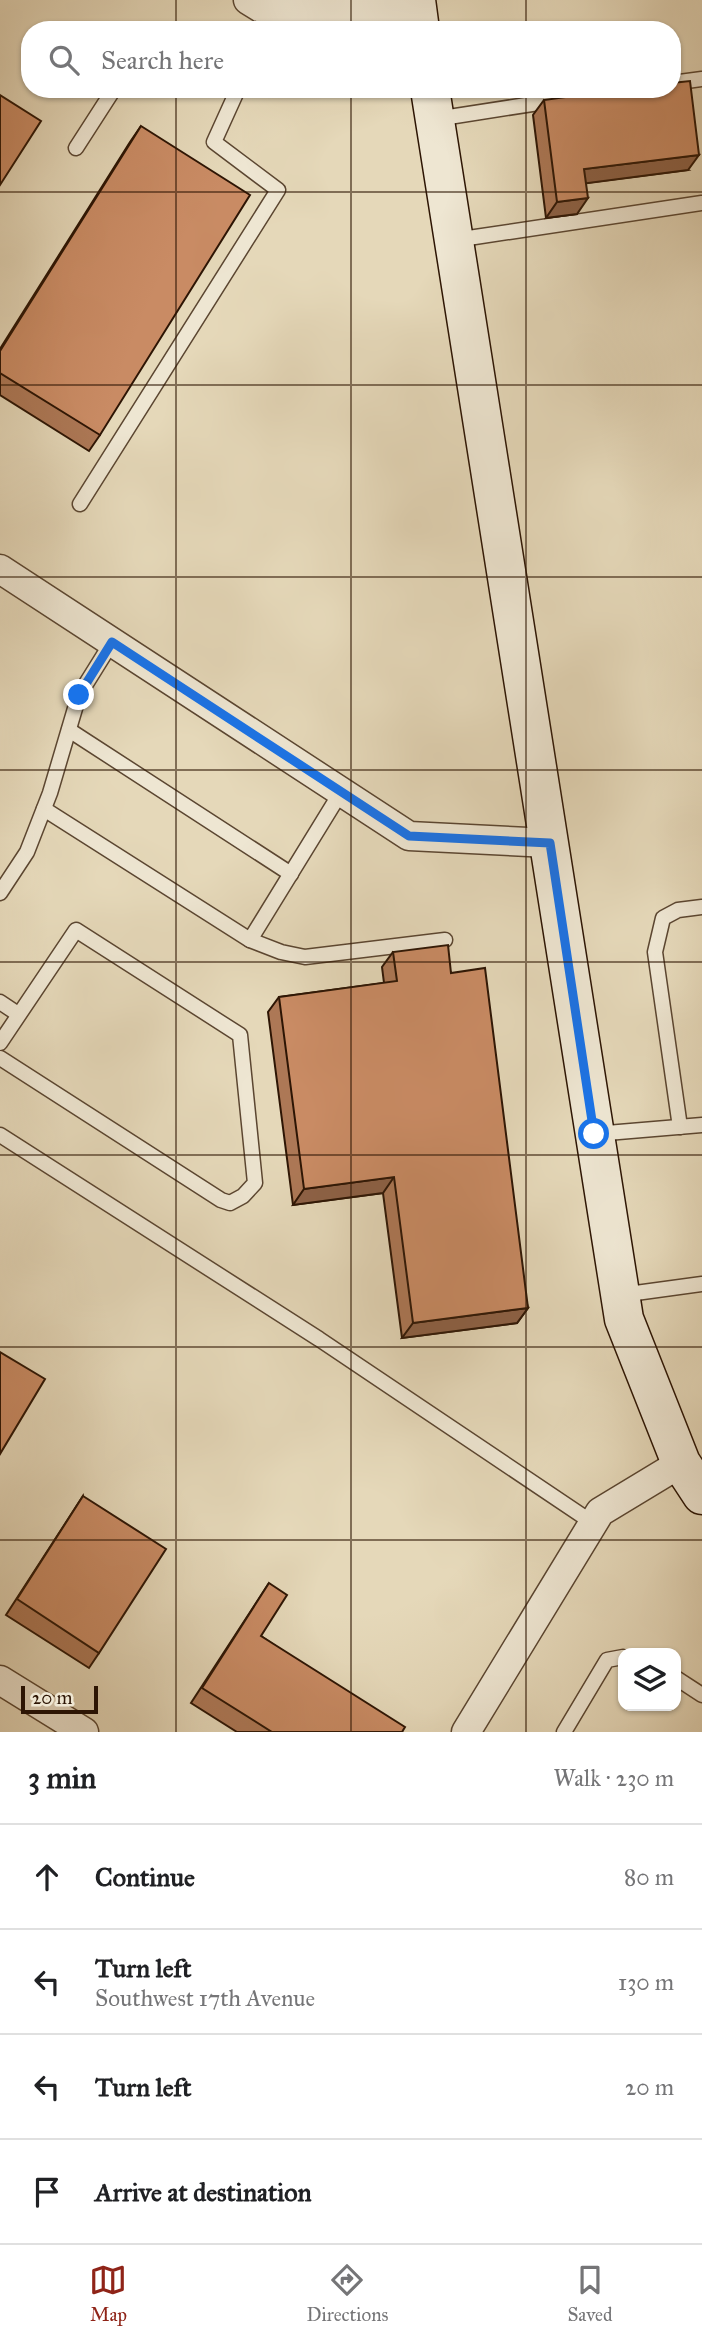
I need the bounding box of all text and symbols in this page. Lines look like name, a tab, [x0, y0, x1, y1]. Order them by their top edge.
search box	[21, 21, 681, 98]
icon: search	[45, 41, 83, 79]
text: Search here	[101, 44, 224, 76]
route end	[63, 679, 94, 710]
route start	[578, 1118, 609, 1149]
map controls	[618, 1648, 681, 1711]
button: layers	[618, 1648, 681, 1711]
scale bar	[21, 1683, 98, 1715]
text: 20 m	[32, 1686, 73, 1709]
text: 3 min	[28, 1760, 96, 1796]
text: Walk · 230 m	[554, 1764, 674, 1792]
icon: ahead	[28, 1858, 66, 1896]
text: Continue	[95, 1861, 195, 1893]
text: 80 m	[624, 1863, 674, 1891]
text: Turn left	[95, 1952, 191, 1984]
icon: left	[28, 1963, 66, 2001]
text: 130 m	[618, 1968, 674, 1996]
text: Southwest 17th Avenue	[95, 1984, 315, 2012]
icon: left	[28, 2068, 66, 2106]
text: Turn left	[95, 2071, 191, 2103]
text: 20 m	[625, 2073, 674, 2101]
icon: arrive	[28, 2173, 66, 2211]
text: Arrive at destination	[95, 2176, 312, 2208]
tab: Map	[89, 2261, 127, 2326]
tab: Directions	[306, 2261, 388, 2326]
tab: Saved	[567, 2261, 613, 2326]

